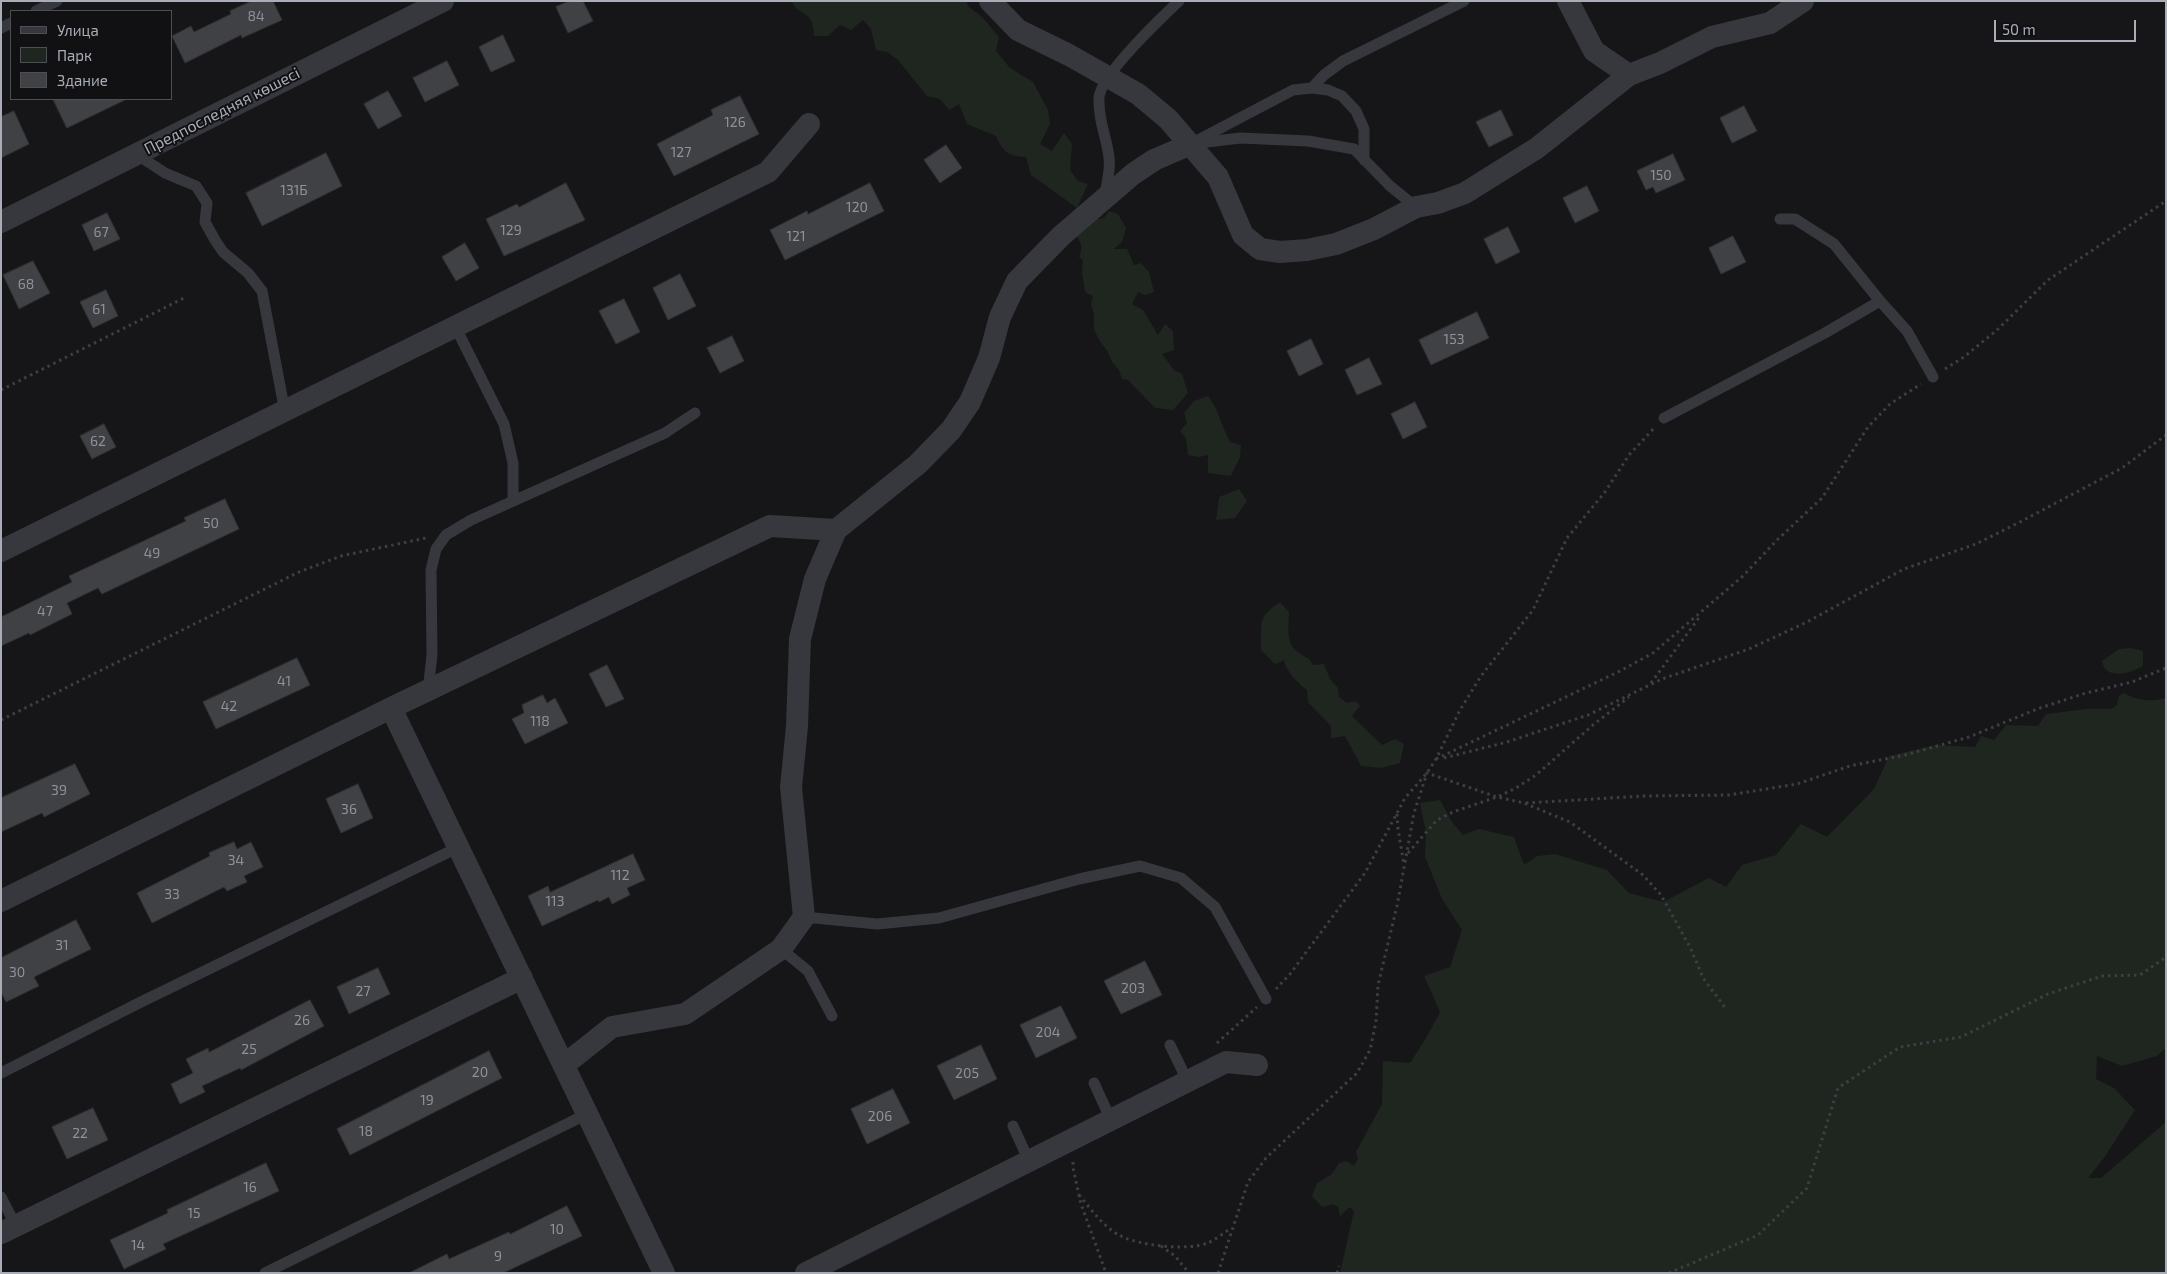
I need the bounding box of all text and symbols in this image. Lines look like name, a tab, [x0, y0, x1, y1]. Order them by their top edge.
house number: 84	[247, 8, 265, 24]
legend	[10, 10, 172, 100]
scale bar	[1997, 10, 2140, 42]
text: 50 m	[2002, 20, 2036, 38]
text: Улица	[57, 21, 99, 39]
text: Парк	[57, 46, 92, 64]
street label: Предпоследняя көшесі	[141, 63, 303, 159]
text: Здание	[57, 71, 108, 89]
house number: 126	[724, 114, 746, 130]
house number: 127	[671, 144, 691, 160]
house number: 150	[1650, 167, 1672, 183]
house number: 131Б	[280, 182, 308, 198]
house number: 120	[846, 199, 868, 215]
house number: 129	[500, 222, 522, 238]
house number: 67	[93, 224, 109, 240]
house number: 121	[786, 228, 806, 244]
house number: 68	[18, 276, 34, 292]
house number: 61	[92, 301, 106, 317]
house number: 153	[1444, 331, 1464, 347]
house number: 62	[90, 433, 106, 449]
house number: 50	[203, 515, 219, 531]
house number: 49	[144, 545, 160, 561]
house number: 47	[37, 603, 53, 619]
house number: 41	[277, 673, 291, 689]
house number: 42	[221, 698, 237, 714]
house number: 118	[530, 713, 550, 729]
house number: 39	[51, 782, 67, 798]
house number: 36	[341, 801, 357, 817]
house number: 34	[228, 852, 244, 868]
house number: 112	[610, 867, 630, 883]
house number: 33	[164, 886, 180, 902]
house number: 113	[546, 893, 564, 909]
house number: 31	[55, 937, 69, 953]
house number: 30	[9, 964, 25, 980]
house number: 203	[1121, 980, 1145, 996]
house number: 27	[355, 983, 371, 999]
house number: 26	[294, 1012, 310, 1028]
house number: 204	[1036, 1024, 1060, 1040]
house number: 25	[241, 1041, 257, 1057]
house number: 20	[472, 1064, 488, 1080]
house number: 205	[955, 1065, 979, 1081]
house number: 19	[420, 1092, 434, 1108]
house number: 206	[868, 1108, 892, 1124]
house number: 18	[359, 1123, 373, 1139]
house number: 22	[72, 1125, 88, 1141]
house number: 16	[243, 1179, 257, 1195]
house number: 15	[187, 1205, 201, 1221]
house number: 10	[550, 1221, 564, 1237]
house number: 14	[131, 1237, 145, 1253]
house number: 9	[494, 1248, 502, 1264]

